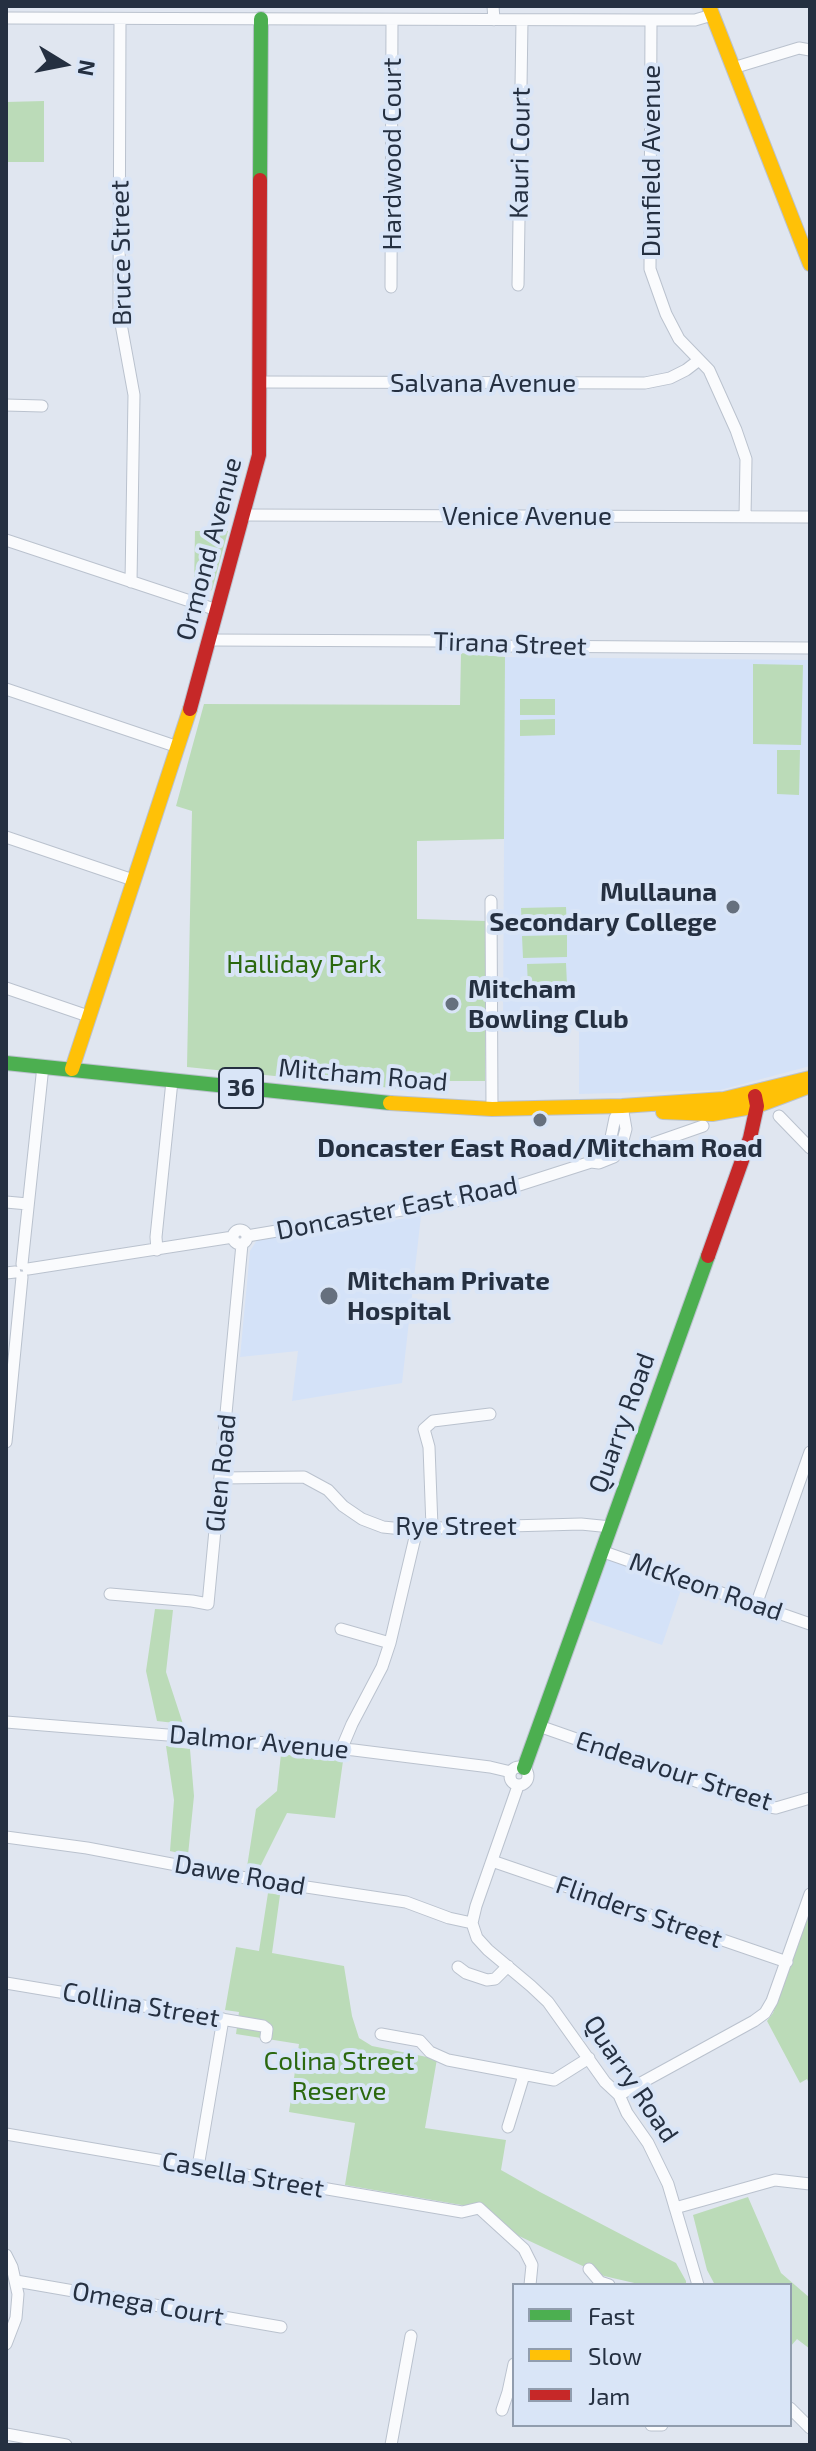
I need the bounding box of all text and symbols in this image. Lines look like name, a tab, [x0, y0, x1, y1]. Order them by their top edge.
north arrow	[24, 24, 104, 104]
street label: Hardwood Court	[376, 57, 408, 251]
text: N	[73, 58, 102, 78]
street label: Dunfield Avenue	[635, 65, 667, 257]
street label: Kauri Court	[503, 87, 537, 219]
street label: Bruce Street	[104, 180, 138, 326]
street label: Salvana Avenue	[390, 367, 576, 399]
street label: Ormond Avenue	[170, 454, 248, 644]
street label: Venice Avenue	[442, 500, 612, 532]
street label: Tirana Street	[433, 626, 587, 662]
place label: Mullauna Secondary College	[489, 876, 717, 938]
marker: Mullauna Secondary College	[724, 898, 742, 916]
park label: Halliday Park	[226, 948, 382, 980]
place label: Mitcham Bowling Club	[468, 973, 629, 1034]
marker: Mitcham Bowling Club	[443, 995, 461, 1013]
street label: Mitcham Road	[277, 1052, 449, 1098]
road number: 36	[219, 1068, 263, 1108]
marker: Doncaster East Road/Mitcham Road	[531, 1111, 549, 1129]
place label: Doncaster East Road/Mitcham Road	[317, 1132, 763, 1164]
street label: Doncaster East Road	[274, 1169, 520, 1247]
place label: Mitcham Private Hospital	[347, 1265, 550, 1326]
marker: Mitcham Private Hospital	[318, 1285, 340, 1307]
street label: Quarry Road	[582, 1349, 662, 1497]
street label: Glen Road	[199, 1412, 243, 1534]
street label: Rye Street	[395, 1510, 517, 1542]
street label: McKeon Road	[625, 1546, 787, 1628]
street label: Dalmor Avenue	[168, 1719, 350, 1765]
street label: Endeavour Street	[572, 1725, 776, 1817]
street label: Dawe Road	[172, 1848, 308, 1902]
street label: Flinders Street	[552, 1869, 726, 1955]
street label: Collina Street	[60, 1976, 222, 2034]
street label: Quarry Road	[577, 2009, 685, 2149]
park label: Colina Street Reserve	[263, 2045, 415, 2106]
street label: Casella Street	[160, 2145, 326, 2205]
street label: Omega Court	[70, 2275, 226, 2333]
legend	[512, 2283, 792, 2427]
text: Fast	[588, 2301, 635, 2330]
text: Slow	[588, 2341, 642, 2370]
text: Jam	[588, 2381, 630, 2410]

